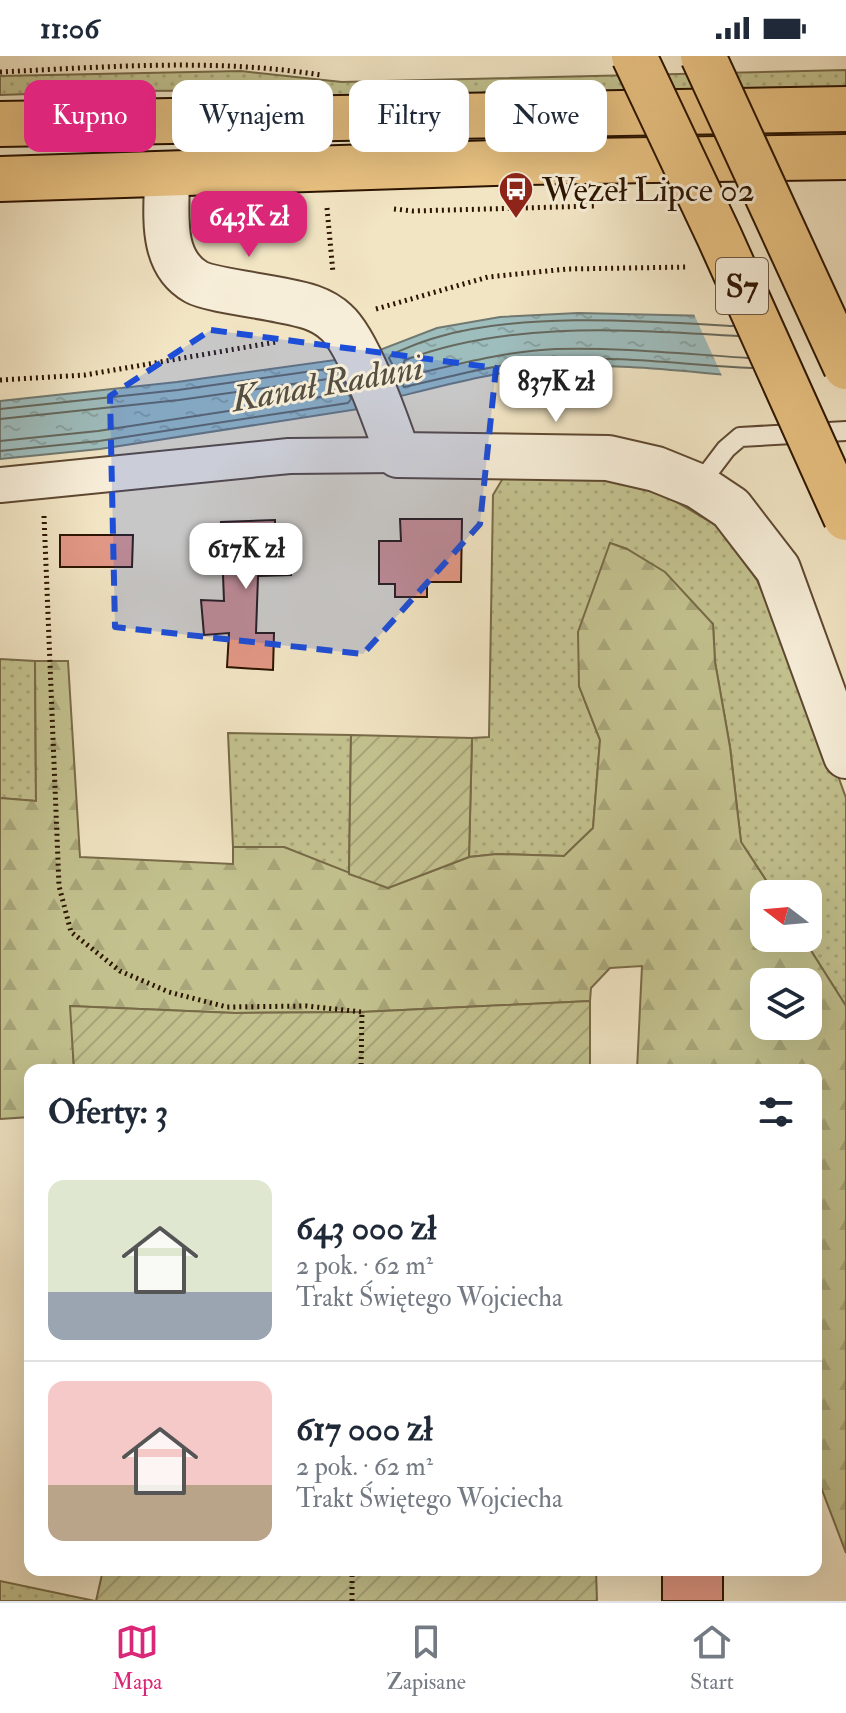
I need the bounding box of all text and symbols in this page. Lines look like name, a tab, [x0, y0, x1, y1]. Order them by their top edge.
text: 11:06	[40, 10, 99, 47]
chip: Kupno	[24, 80, 156, 152]
chip: Wynajem	[172, 80, 333, 152]
chip: Filtry	[349, 80, 469, 152]
chip: Nowe	[485, 80, 607, 152]
place label: Węzeł Lipce 02	[541, 169, 755, 212]
bus stop icon: Węzeł Lipce 02	[497, 170, 535, 220]
pin: 643K zł	[175, 191, 323, 259]
text: 643K zł	[209, 201, 289, 233]
road number: S7	[716, 258, 768, 314]
water label: Kanał Raduni	[226, 344, 427, 423]
pin: 837K zł	[482, 356, 630, 424]
text: 837K zł	[518, 366, 595, 398]
pin: 617K zł	[172, 523, 320, 591]
text: 617K zł	[207, 533, 285, 565]
north arrow	[750, 880, 822, 952]
map controls	[750, 880, 822, 1040]
button: layers	[750, 968, 822, 1040]
icon: filters	[754, 1090, 798, 1134]
text: Oferty: 3	[48, 1091, 168, 1134]
text: 643 000 zł	[296, 1207, 436, 1250]
icon: home	[112, 1212, 208, 1308]
text: 2 pok. · 62 m²	[296, 1250, 433, 1282]
text: Trakt Świętego Wojciecha	[296, 1282, 563, 1314]
text: 617 000 zł	[296, 1408, 433, 1451]
icon: home	[112, 1413, 208, 1509]
text: 2 pok. · 62 m²	[296, 1451, 433, 1483]
text: Trakt Świętego Wojciecha	[296, 1483, 563, 1515]
tab: Mapa	[112, 1620, 162, 1696]
tab: Zapisane	[386, 1620, 466, 1696]
tab: Start	[690, 1620, 734, 1696]

